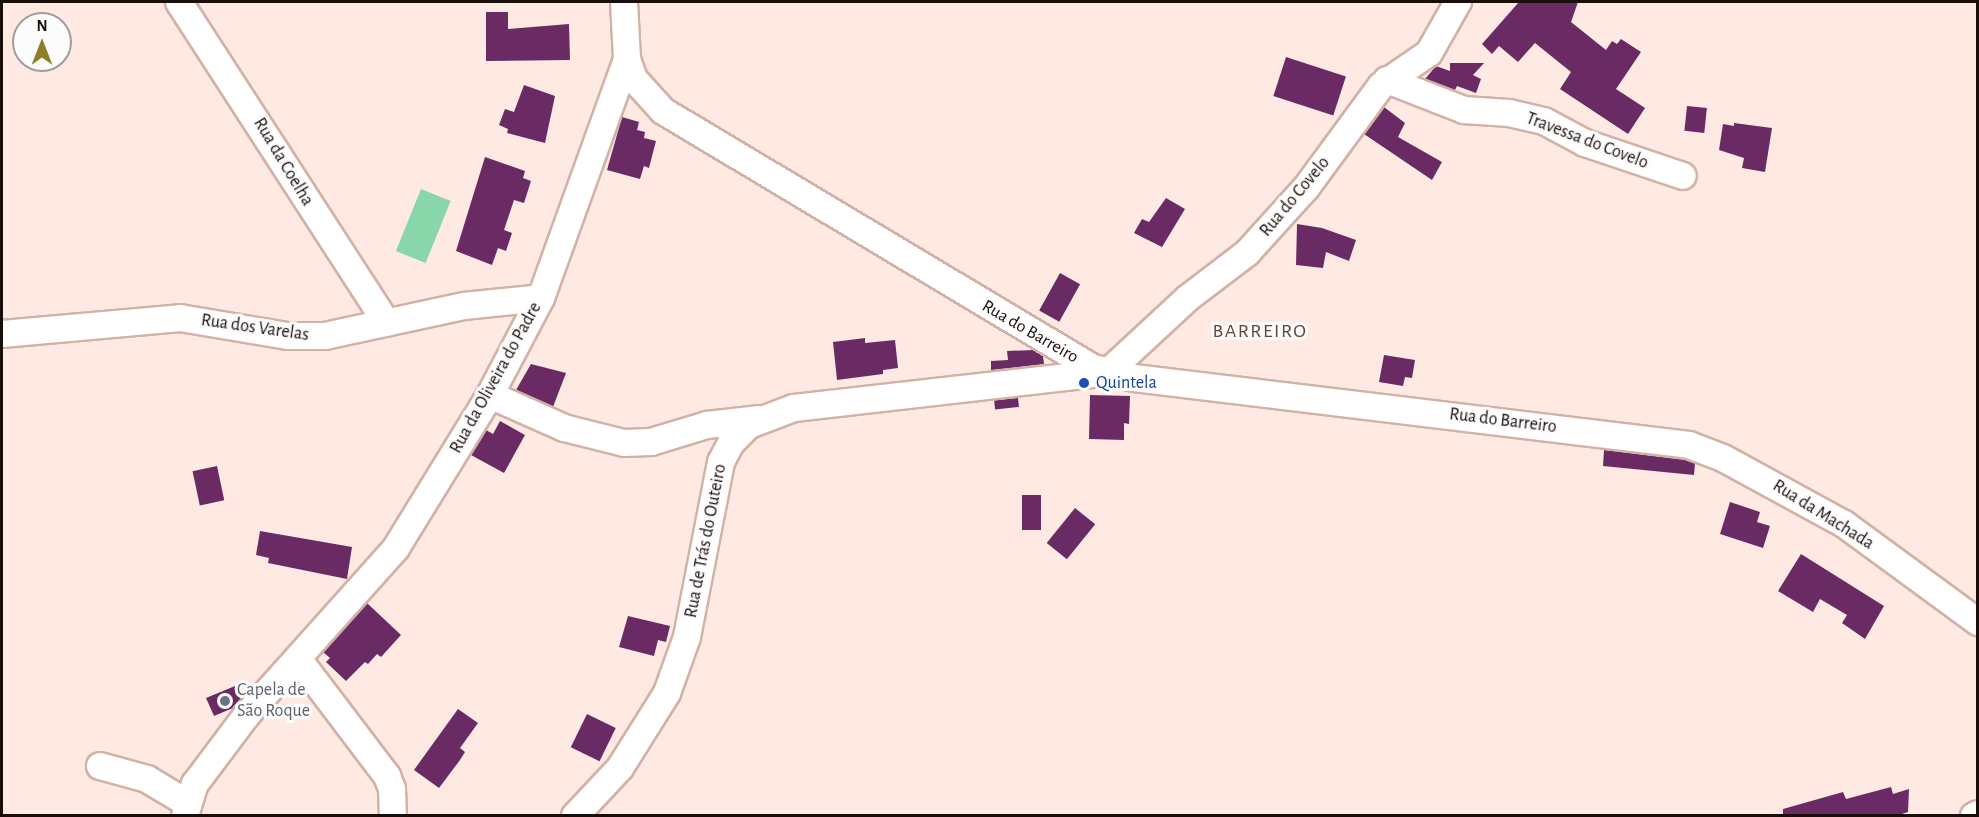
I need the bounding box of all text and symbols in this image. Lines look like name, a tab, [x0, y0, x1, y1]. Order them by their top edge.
north arrow	[12, 12, 72, 72]
text: N	[36, 18, 48, 34]
street label: Travessa do Covelo	[1523, 108, 1651, 174]
street label: Rua da Coelha	[248, 114, 318, 210]
street label: Rua do Covelo	[1255, 153, 1335, 241]
street label: Rua do Barreiro	[978, 296, 1082, 368]
street label: Rua da Oliveira do Padre	[445, 299, 547, 457]
street label: Rua dos Varelas	[200, 310, 310, 346]
district label: BARREIRO	[1212, 319, 1308, 343]
place label: Quintela	[1096, 372, 1157, 394]
marker: Quintela	[1077, 376, 1091, 390]
street label: Rua do Barreiro	[1448, 404, 1558, 438]
street label: Rua de Trás do Outeiro	[680, 462, 732, 620]
street label: Rua da Machada	[1768, 475, 1878, 555]
place label: Capela de São Roque	[237, 680, 310, 722]
marker: Capela de São Roque	[218, 694, 232, 708]

